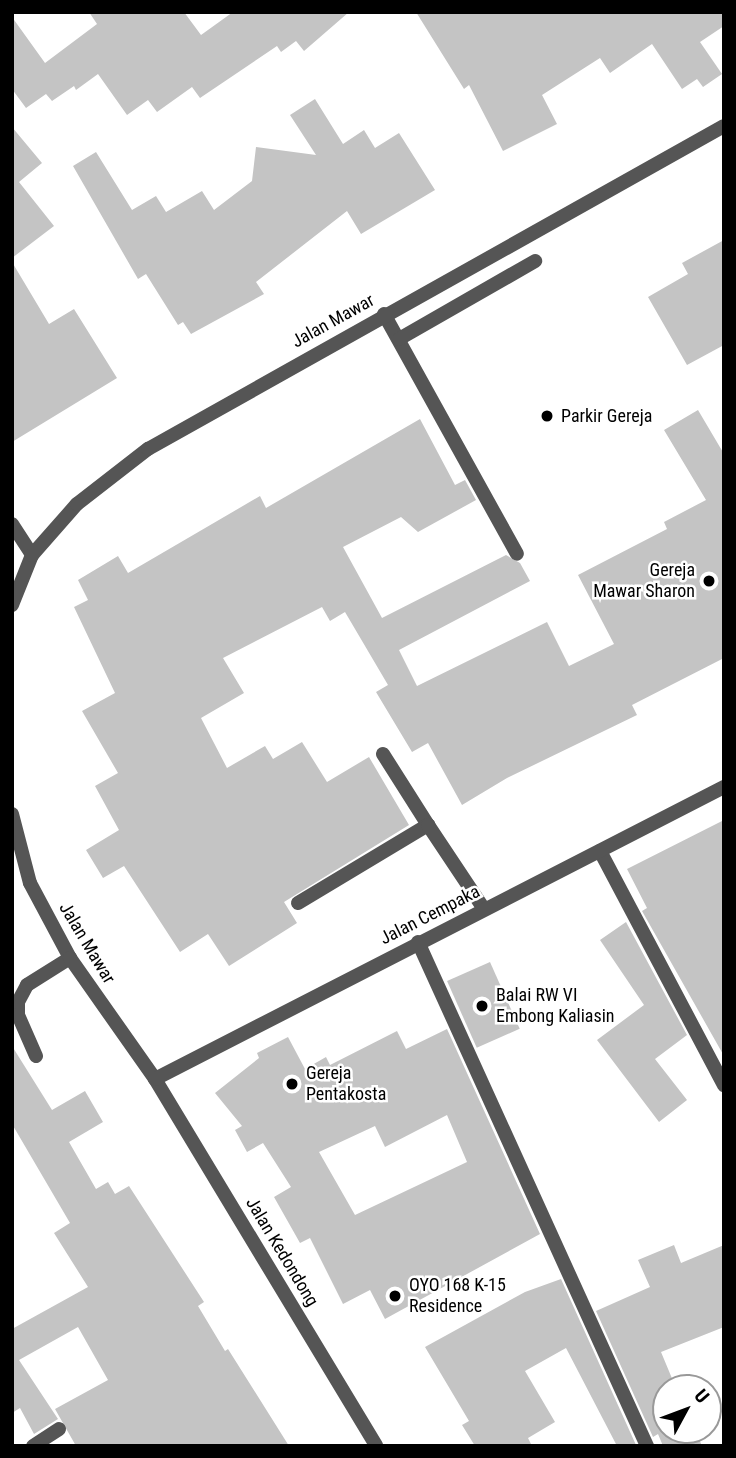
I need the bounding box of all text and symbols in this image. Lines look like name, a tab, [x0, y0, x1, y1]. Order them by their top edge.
street label: Jalan Mawar	[288, 290, 378, 352]
place label: Parkir Gereja	[561, 405, 652, 427]
marker: Parkir Gereja	[539, 408, 555, 424]
place label: Gereja Mawar Sharon	[593, 560, 695, 602]
marker: Gereja Mawar Sharon	[701, 573, 717, 589]
street label: Jalan Cempaka	[376, 881, 484, 949]
street label: Jalan Mawar	[54, 898, 120, 988]
place label: Balai RW VI Embong Kaliasin	[496, 985, 615, 1028]
marker: Balai RW VI Embong Kaliasin	[474, 998, 490, 1014]
place label: Gereja Pentakosta	[306, 1063, 386, 1106]
marker: Gereja Pentakosta	[284, 1076, 300, 1092]
street label: Jalan Kedondong	[241, 1194, 323, 1310]
place label: OYO 168 K-15 Residence	[409, 1275, 506, 1318]
marker: OYO 168 K-15 Residence	[387, 1288, 403, 1304]
north arrow	[652, 1374, 722, 1444]
text: U	[689, 1385, 714, 1408]

